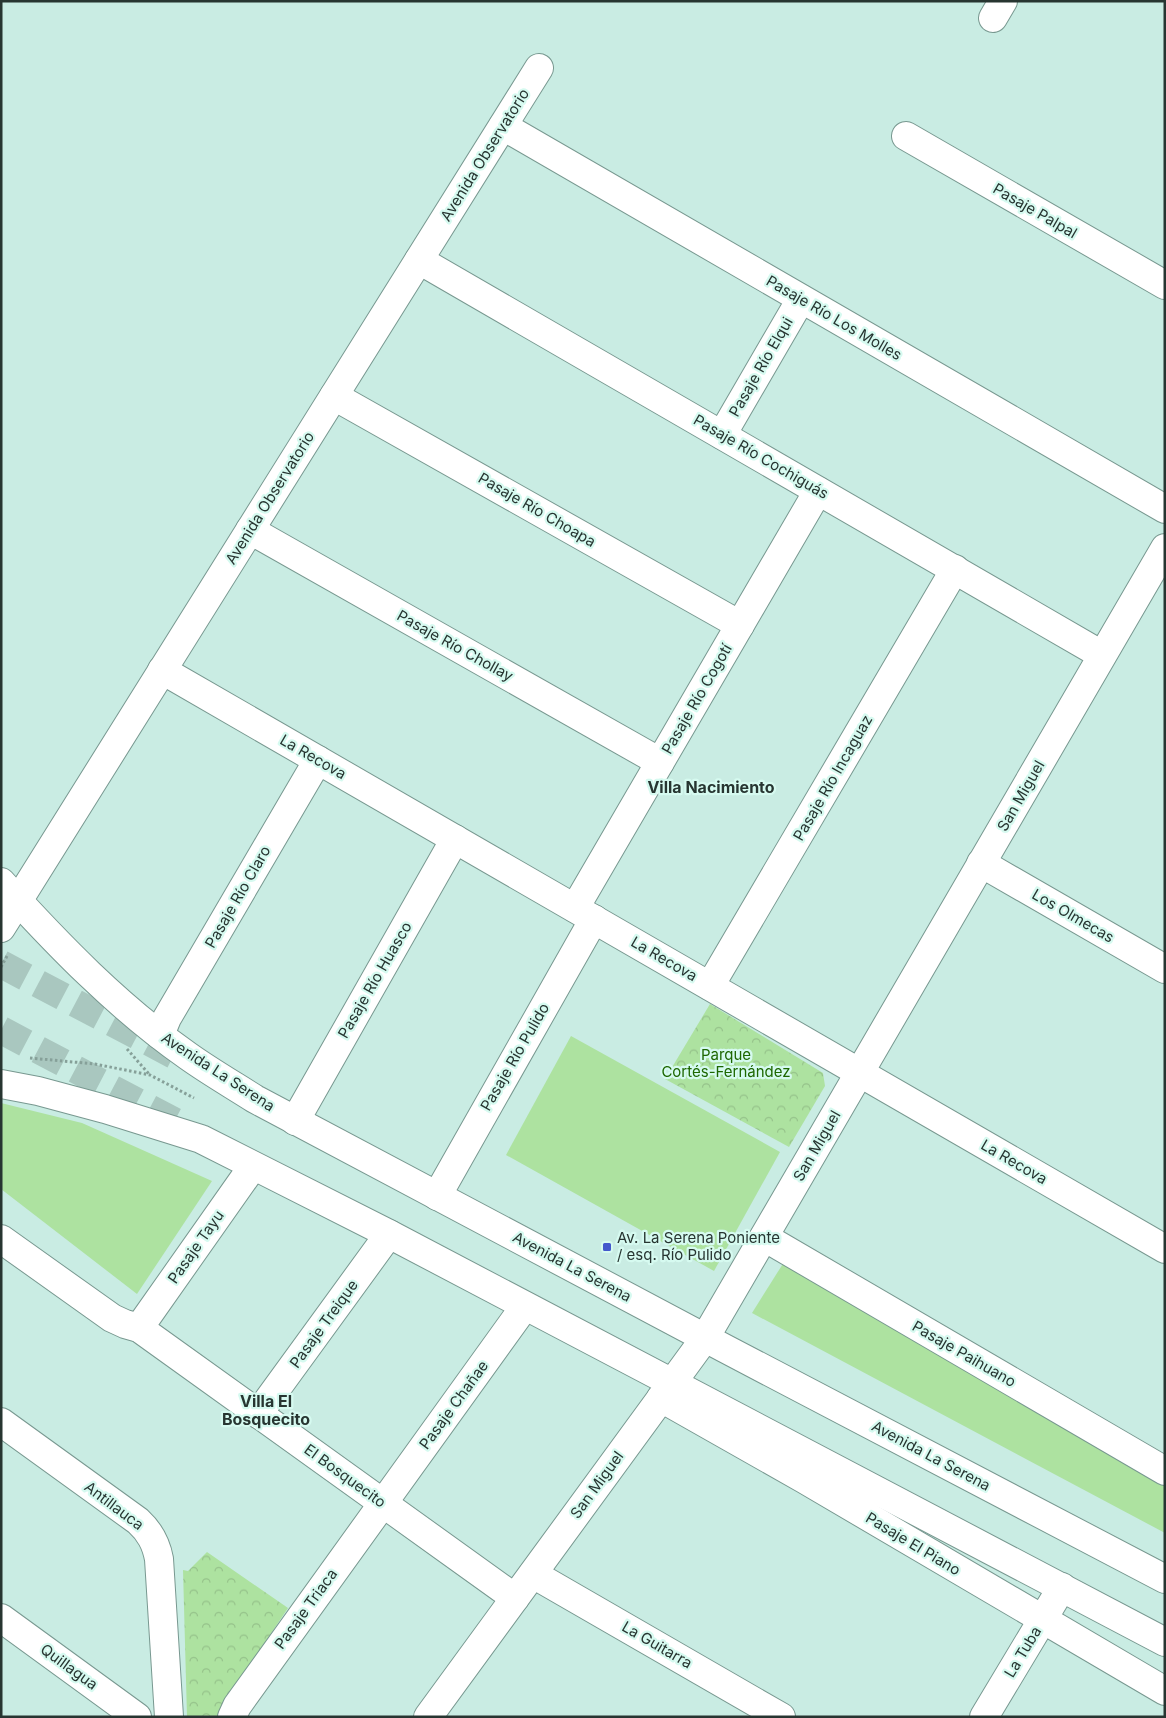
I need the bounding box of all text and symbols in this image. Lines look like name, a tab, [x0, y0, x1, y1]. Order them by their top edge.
street label: Avenida Observatorio	[436, 85, 533, 225]
street label: Pasaje Palpal	[990, 179, 1081, 242]
street label: Pasaje Río Los Molles	[763, 271, 906, 364]
street label: Pasaje Río Elqui	[724, 314, 797, 420]
street label: Pasaje Río Cochiguás	[690, 410, 832, 503]
street label: Avenida Observatorio	[221, 428, 318, 568]
street label: Pasaje Río Choapa	[475, 468, 599, 551]
street label: Pasaje Río Chollay	[394, 606, 517, 686]
street label: Pasaje Río Cogotí	[657, 640, 736, 757]
street label: Pasaje Río Incaguaz	[789, 711, 876, 844]
street label: La Recova	[277, 730, 350, 783]
street label: San Miguel	[993, 757, 1048, 835]
district label: Villa Nacimiento	[647, 777, 775, 797]
street label: Pasaje Río Claro	[201, 842, 275, 951]
street label: Los Olmecas	[1029, 884, 1118, 947]
street label: Pasaje Río Huasco	[333, 918, 416, 1041]
street label: La Recova	[628, 932, 701, 985]
street label: Pasaje Río Pulido	[476, 999, 553, 1114]
street label: Avenida La Serena	[158, 1028, 279, 1115]
park label: Parque Cortés-Fernández	[661, 1045, 791, 1081]
street label: San Miguel	[789, 1107, 844, 1185]
street label: La Recova	[978, 1135, 1051, 1188]
street label: Pasaje Tayu	[163, 1206, 228, 1287]
street label: Avenida La Serena	[510, 1227, 635, 1306]
place label: Av. La Serena Poniente / esq. Río Pulido	[617, 1228, 780, 1264]
marker: Av. La Serena Poniente / esq. Río Pulido	[601, 1241, 613, 1253]
street label: Pasaje Treique	[285, 1276, 362, 1372]
street label: Pasaje Paihuano	[909, 1316, 1019, 1391]
street label: Pasaje Chañae	[415, 1357, 492, 1453]
district label: Villa El Bosquecito	[222, 1391, 310, 1429]
street label: Avenida La Serena	[869, 1416, 994, 1495]
street label: El Bosquecito	[301, 1440, 390, 1512]
street label: San Miguel	[566, 1447, 627, 1522]
street label: Antillauca	[81, 1477, 148, 1534]
street label: Pasaje El Piano	[862, 1508, 964, 1579]
street label: Pasaje Triaca	[270, 1565, 341, 1653]
street label: La Guitarra	[619, 1617, 696, 1672]
street label: La Tuba	[1000, 1623, 1045, 1681]
street label: Quillagua	[37, 1639, 102, 1694]

